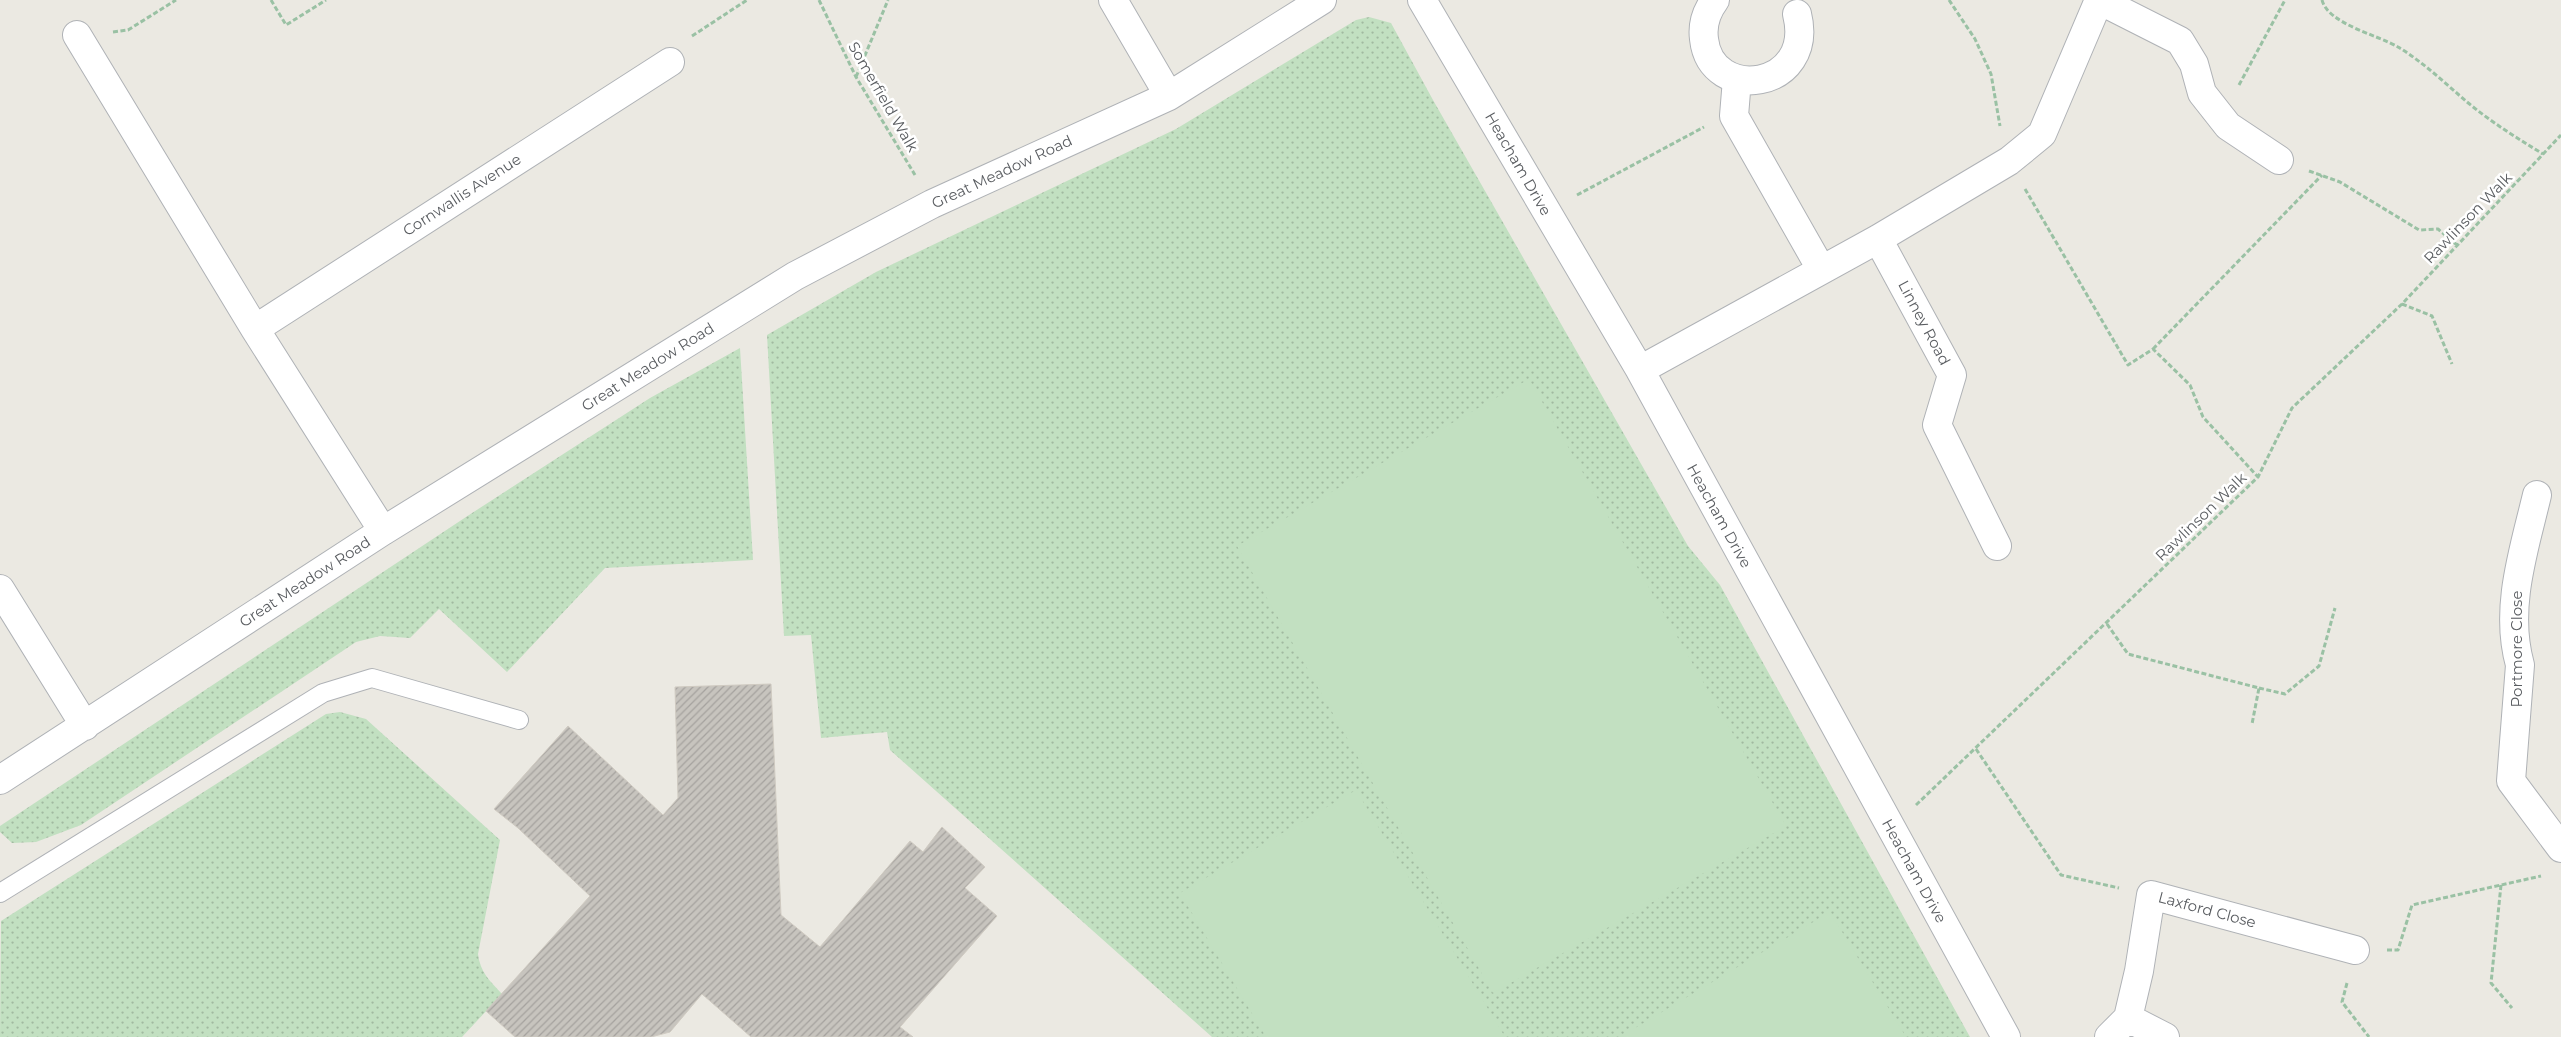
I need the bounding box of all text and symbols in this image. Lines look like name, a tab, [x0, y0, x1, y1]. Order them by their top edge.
street label: Somerfield Walk	[844, 38, 923, 155]
street label: Heacham Drive	[1481, 109, 1556, 219]
street label: Great Meadow Road	[929, 131, 1075, 212]
street label: Cornwallis Avenue	[399, 149, 524, 240]
street label: Rawlinson Walk	[2419, 168, 2516, 267]
street label: Linney Road	[1894, 277, 1955, 368]
street label: Great Meadow Road	[578, 318, 718, 415]
street label: Heacham Drive	[1683, 460, 1756, 571]
street label: Rawlinson Walk	[2151, 468, 2250, 565]
street label: Great Meadow Road	[235, 532, 374, 631]
street label: Portmore Close	[2507, 591, 2526, 707]
street label: Heacham Drive	[1878, 815, 1951, 926]
street label: Laxford Close	[2156, 887, 2258, 932]

